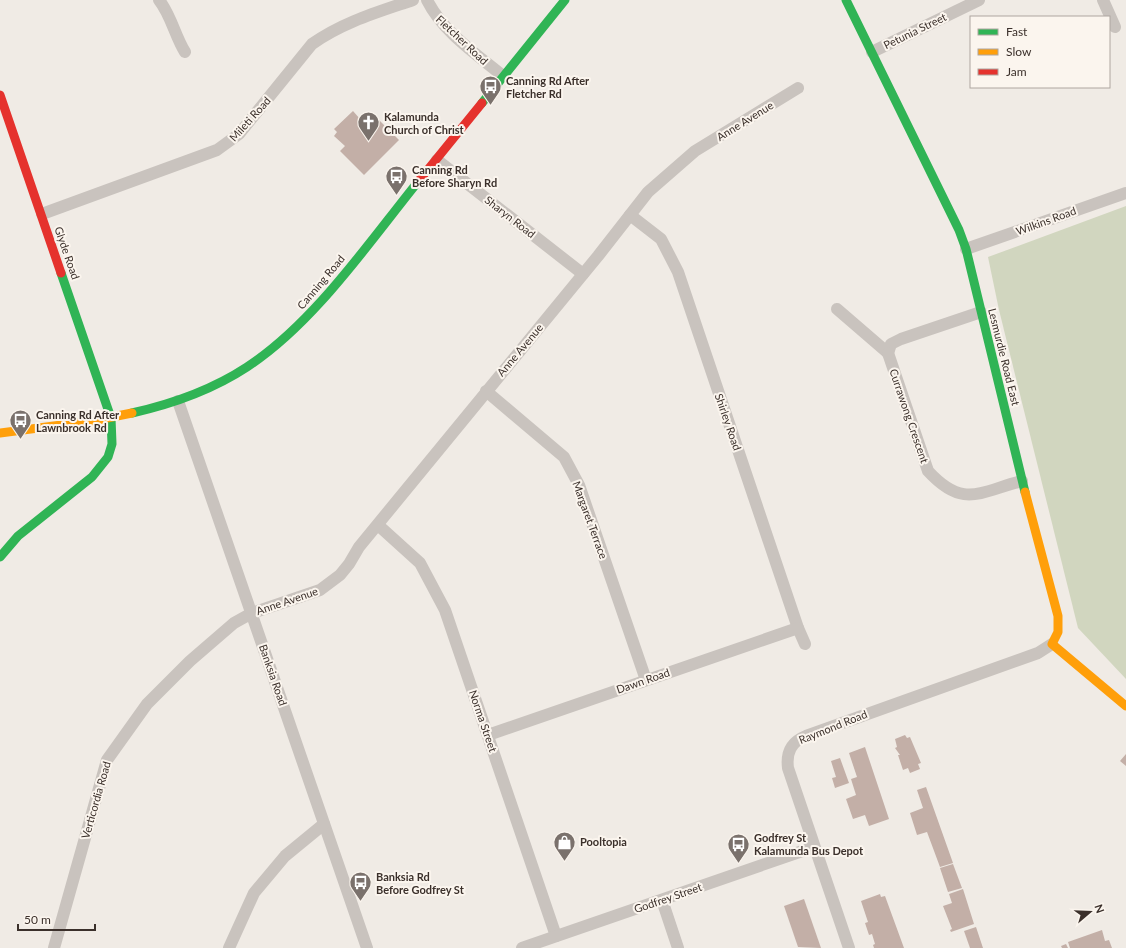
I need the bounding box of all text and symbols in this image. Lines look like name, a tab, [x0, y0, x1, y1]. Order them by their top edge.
street label: Petunia Street	[881, 10, 948, 51]
street label: Fletcher Road	[434, 12, 491, 67]
legend	[970, 16, 1110, 88]
text: Fast	[1006, 24, 1028, 39]
text: Slow	[1006, 44, 1032, 59]
text: Jam	[1006, 64, 1027, 79]
bus stop icon: Canning Rd After Fletcher Rd	[478, 74, 504, 107]
place label: Canning Rd After Fletcher Rd	[506, 74, 590, 100]
street label: Mileti Road	[226, 94, 273, 144]
street label: Anne Avenue	[714, 98, 776, 143]
church icon: Kalamunda Church of Christ	[356, 110, 382, 143]
place label: Kalamunda Church of Christ	[384, 110, 465, 136]
bus stop icon: Canning Rd Before Sharyn Rd	[384, 163, 410, 196]
place label: Canning Rd Before Sharyn Rd	[412, 163, 497, 189]
street label: Sharyn Road	[482, 193, 538, 240]
street label: Wilkins Road	[1014, 204, 1078, 237]
street label: Glyde Road	[52, 225, 83, 281]
street label: Canning Road	[294, 252, 347, 311]
street label: Lesmurdie Road East	[986, 307, 1023, 407]
street label: Anne Avenue	[494, 321, 545, 379]
street label: Currawong Crescent	[887, 367, 932, 465]
street label: Shirley Road	[713, 392, 744, 452]
bus stop icon: Canning Rd After Lawnbrook Rd	[7, 408, 33, 441]
place label: Canning Rd After Lawnbrook Rd	[36, 408, 120, 434]
street label: Margaret Terrace	[570, 479, 611, 561]
street label: Anne Avenue	[254, 584, 320, 617]
street label: Banksia Road	[257, 642, 290, 707]
street label: Dawn Road	[614, 665, 671, 696]
street label: Norma Street	[467, 688, 500, 754]
street label: Raymond Road	[797, 707, 869, 746]
street label: Verticordia Road	[78, 760, 113, 840]
shop icon: Pooltopia	[552, 829, 578, 862]
bus stop icon: Godfrey St Kalamunda Bus Depot	[725, 831, 751, 864]
place label: Godfrey St Kalamunda Bus Depot	[754, 831, 864, 857]
place label: Pooltopia	[580, 835, 627, 848]
bus stop icon: Banksia Rd Before Godfrey St	[347, 870, 373, 903]
place label: Banksia Rd Before Godfrey St	[376, 870, 465, 896]
street label: Godfrey Street	[632, 880, 703, 915]
north arrow	[1070, 892, 1110, 932]
text: N	[1092, 902, 1107, 915]
scale bar	[18, 906, 95, 932]
text: 50 m	[24, 912, 51, 927]

